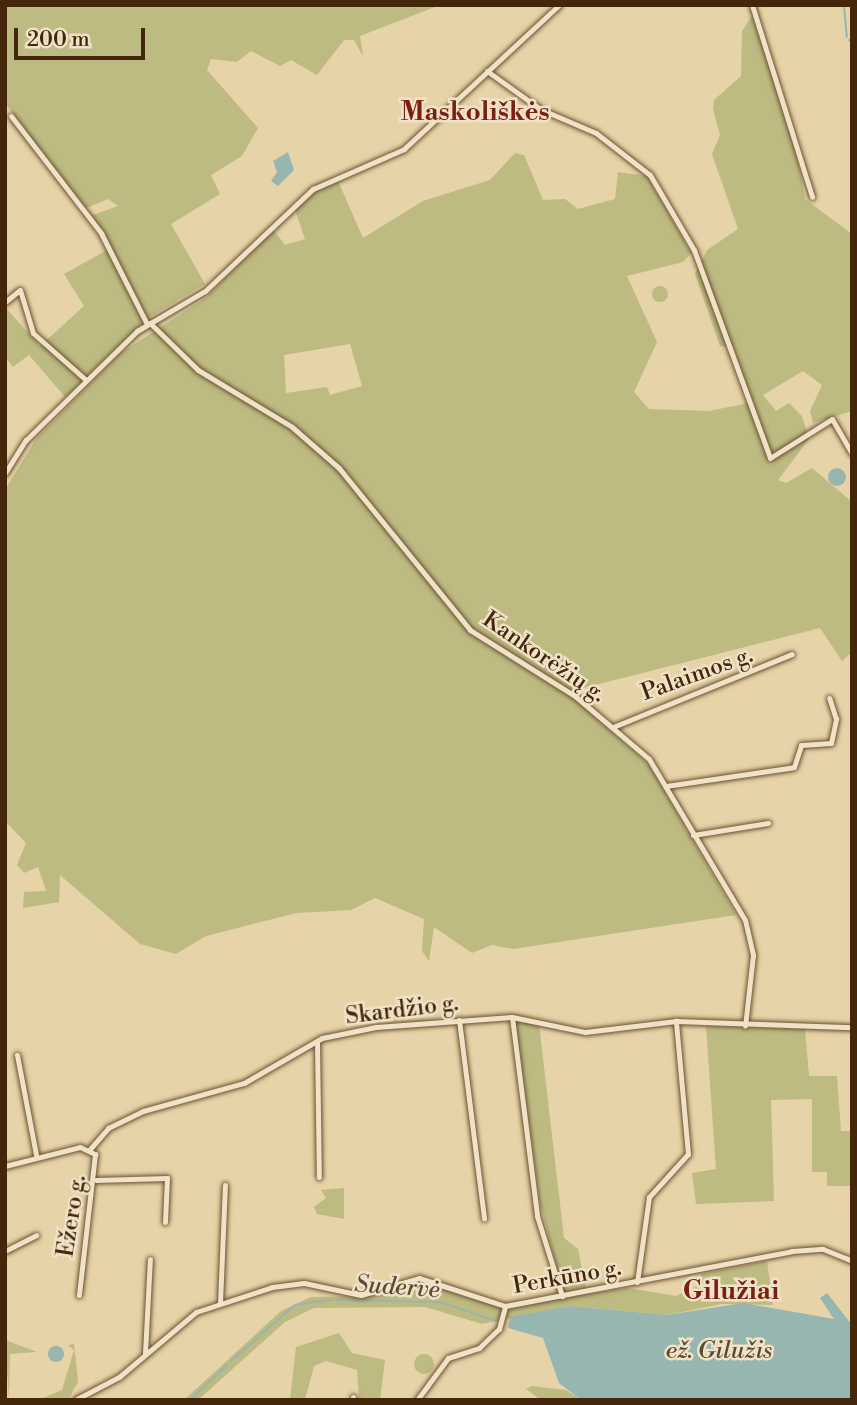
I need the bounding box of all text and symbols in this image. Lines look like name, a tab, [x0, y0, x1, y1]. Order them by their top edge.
scale bar	[18, 14, 149, 58]
text: 200 m	[27, 27, 90, 53]
district label: Maskoliškės	[400, 97, 550, 129]
street label: Kankorėžių g.	[477, 606, 611, 708]
street label: Palaimos g.	[637, 641, 757, 707]
street label: Skardžio g.	[344, 989, 460, 1031]
street label: Ežero g.	[52, 1173, 92, 1259]
street label: Perkūno g.	[511, 1254, 623, 1300]
water label: Sudervė	[353, 1271, 441, 1305]
district label: Gilužiai	[683, 1276, 779, 1308]
water label: ež. Gilužis	[666, 1338, 772, 1366]

